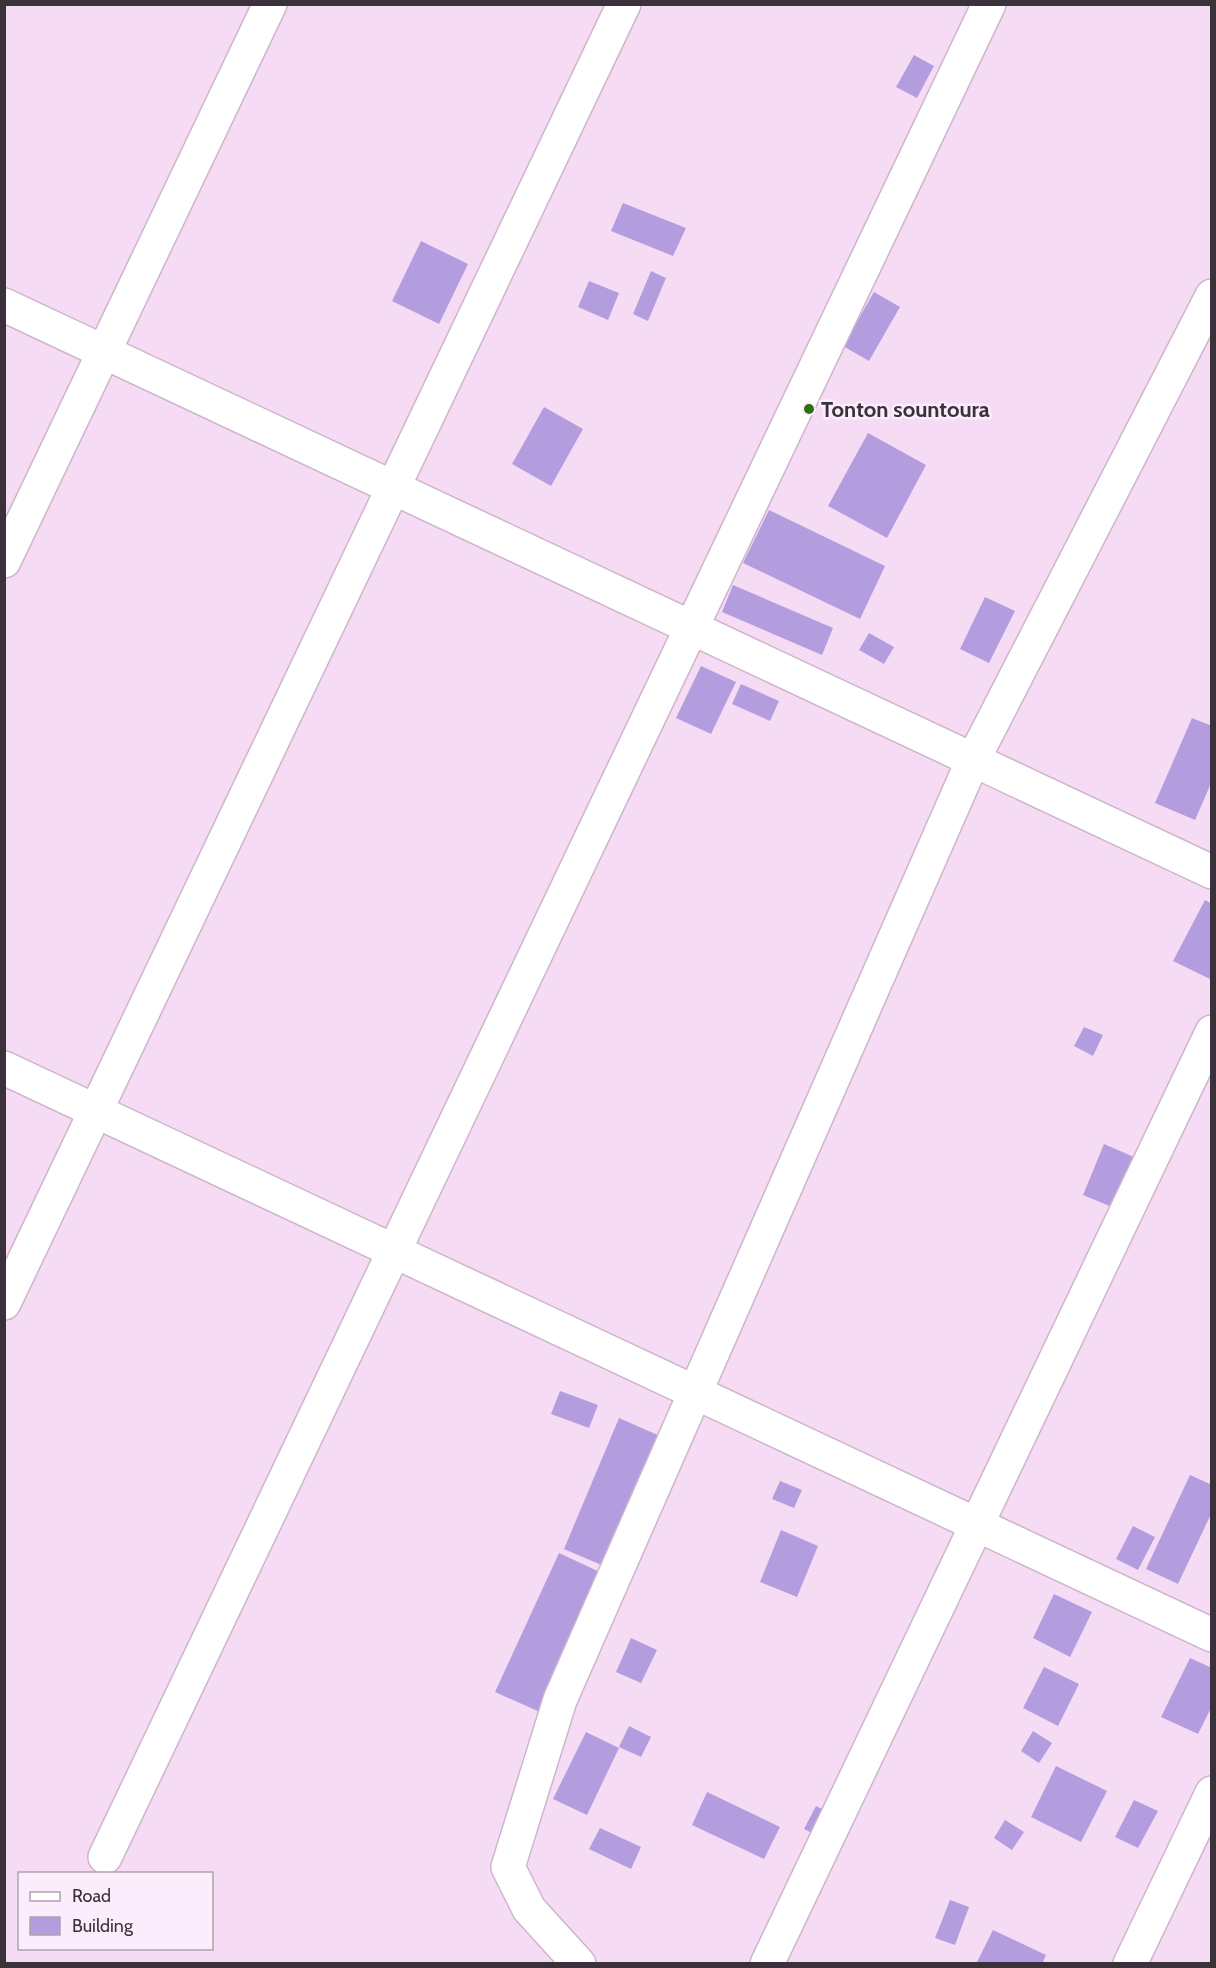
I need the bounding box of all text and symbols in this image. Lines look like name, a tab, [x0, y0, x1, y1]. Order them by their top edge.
place label: Tonton sountoura	[821, 396, 990, 423]
marker: Tonton sountoura	[802, 402, 816, 416]
legend	[18, 1872, 213, 1950]
text: Road	[72, 1885, 111, 1907]
text: Building	[72, 1915, 134, 1937]

